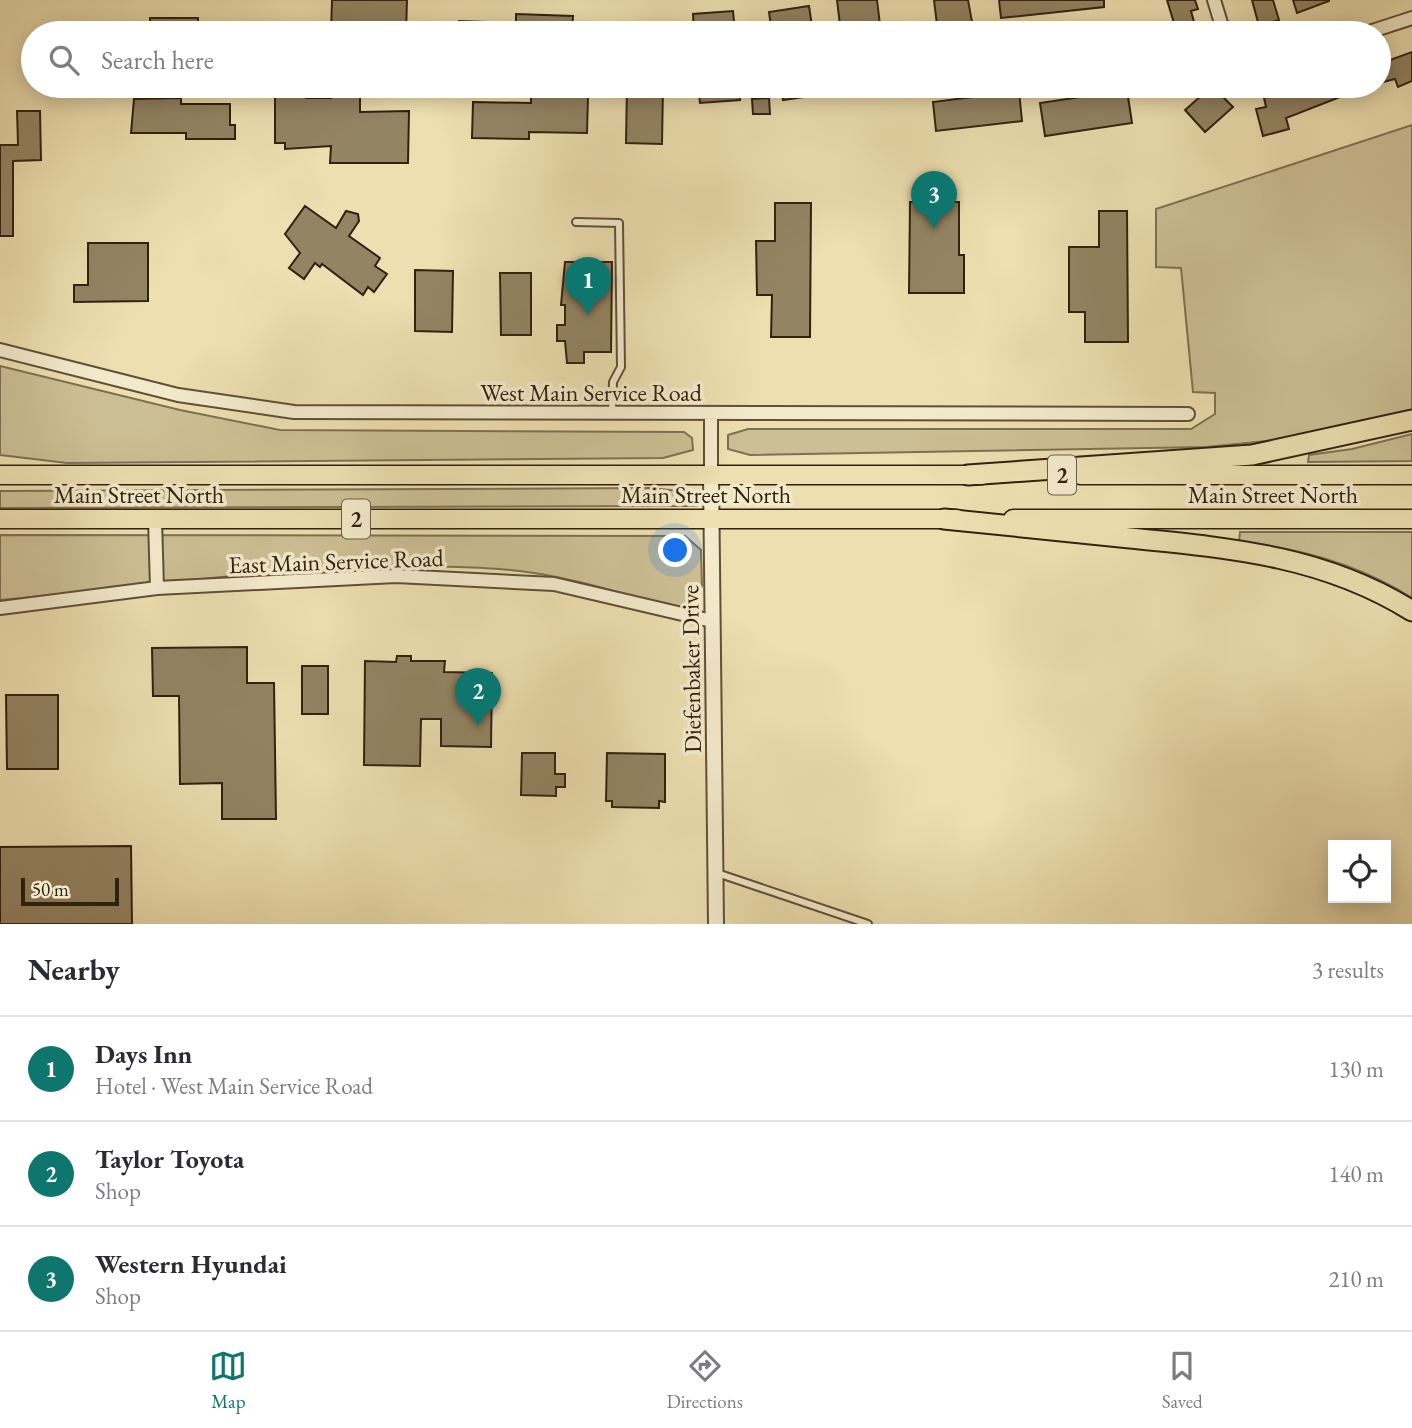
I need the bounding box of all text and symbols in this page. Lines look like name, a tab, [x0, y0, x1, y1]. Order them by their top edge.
search box	[21, 21, 1391, 98]
icon: search	[45, 41, 83, 79]
text: Search here	[101, 43, 214, 77]
pin: 3	[911, 171, 957, 229]
pin: 1	[565, 257, 611, 315]
street label: West Main Service Road	[480, 377, 703, 408]
road number: 2	[1048, 456, 1076, 495]
street label: Main Street North	[54, 479, 224, 510]
street label: Main Street North	[621, 479, 791, 510]
street label: Main Street North	[1188, 479, 1358, 510]
road number: 2	[342, 499, 370, 538]
your location	[658, 533, 692, 567]
street label: East Main Service Road	[228, 542, 445, 580]
street label: Diefenbaker Drive	[674, 584, 708, 754]
pin: 2	[455, 668, 501, 726]
map controls	[1328, 840, 1391, 903]
button: locate	[1328, 840, 1391, 903]
scale bar	[21, 875, 119, 907]
text: 50 m	[32, 877, 69, 902]
text: Nearby	[28, 950, 120, 989]
text: 3 results	[1312, 955, 1384, 985]
text: Days Inn	[95, 1037, 192, 1071]
text: 1	[45, 1054, 57, 1084]
text: 130 m	[1328, 1054, 1384, 1084]
text: Hotel · West Main Service Road	[95, 1071, 373, 1101]
text: Taylor Toyota	[95, 1142, 244, 1176]
text: 2	[45, 1159, 57, 1189]
text: 140 m	[1328, 1159, 1384, 1189]
text: Shop	[95, 1176, 141, 1206]
text: Western Hyundai	[95, 1247, 287, 1281]
text: 3	[45, 1264, 57, 1294]
text: 210 m	[1328, 1264, 1384, 1294]
text: Shop	[95, 1281, 141, 1311]
tab: Map	[209, 1347, 247, 1414]
tab: Directions	[666, 1347, 743, 1414]
tab: Saved	[1162, 1347, 1203, 1414]

